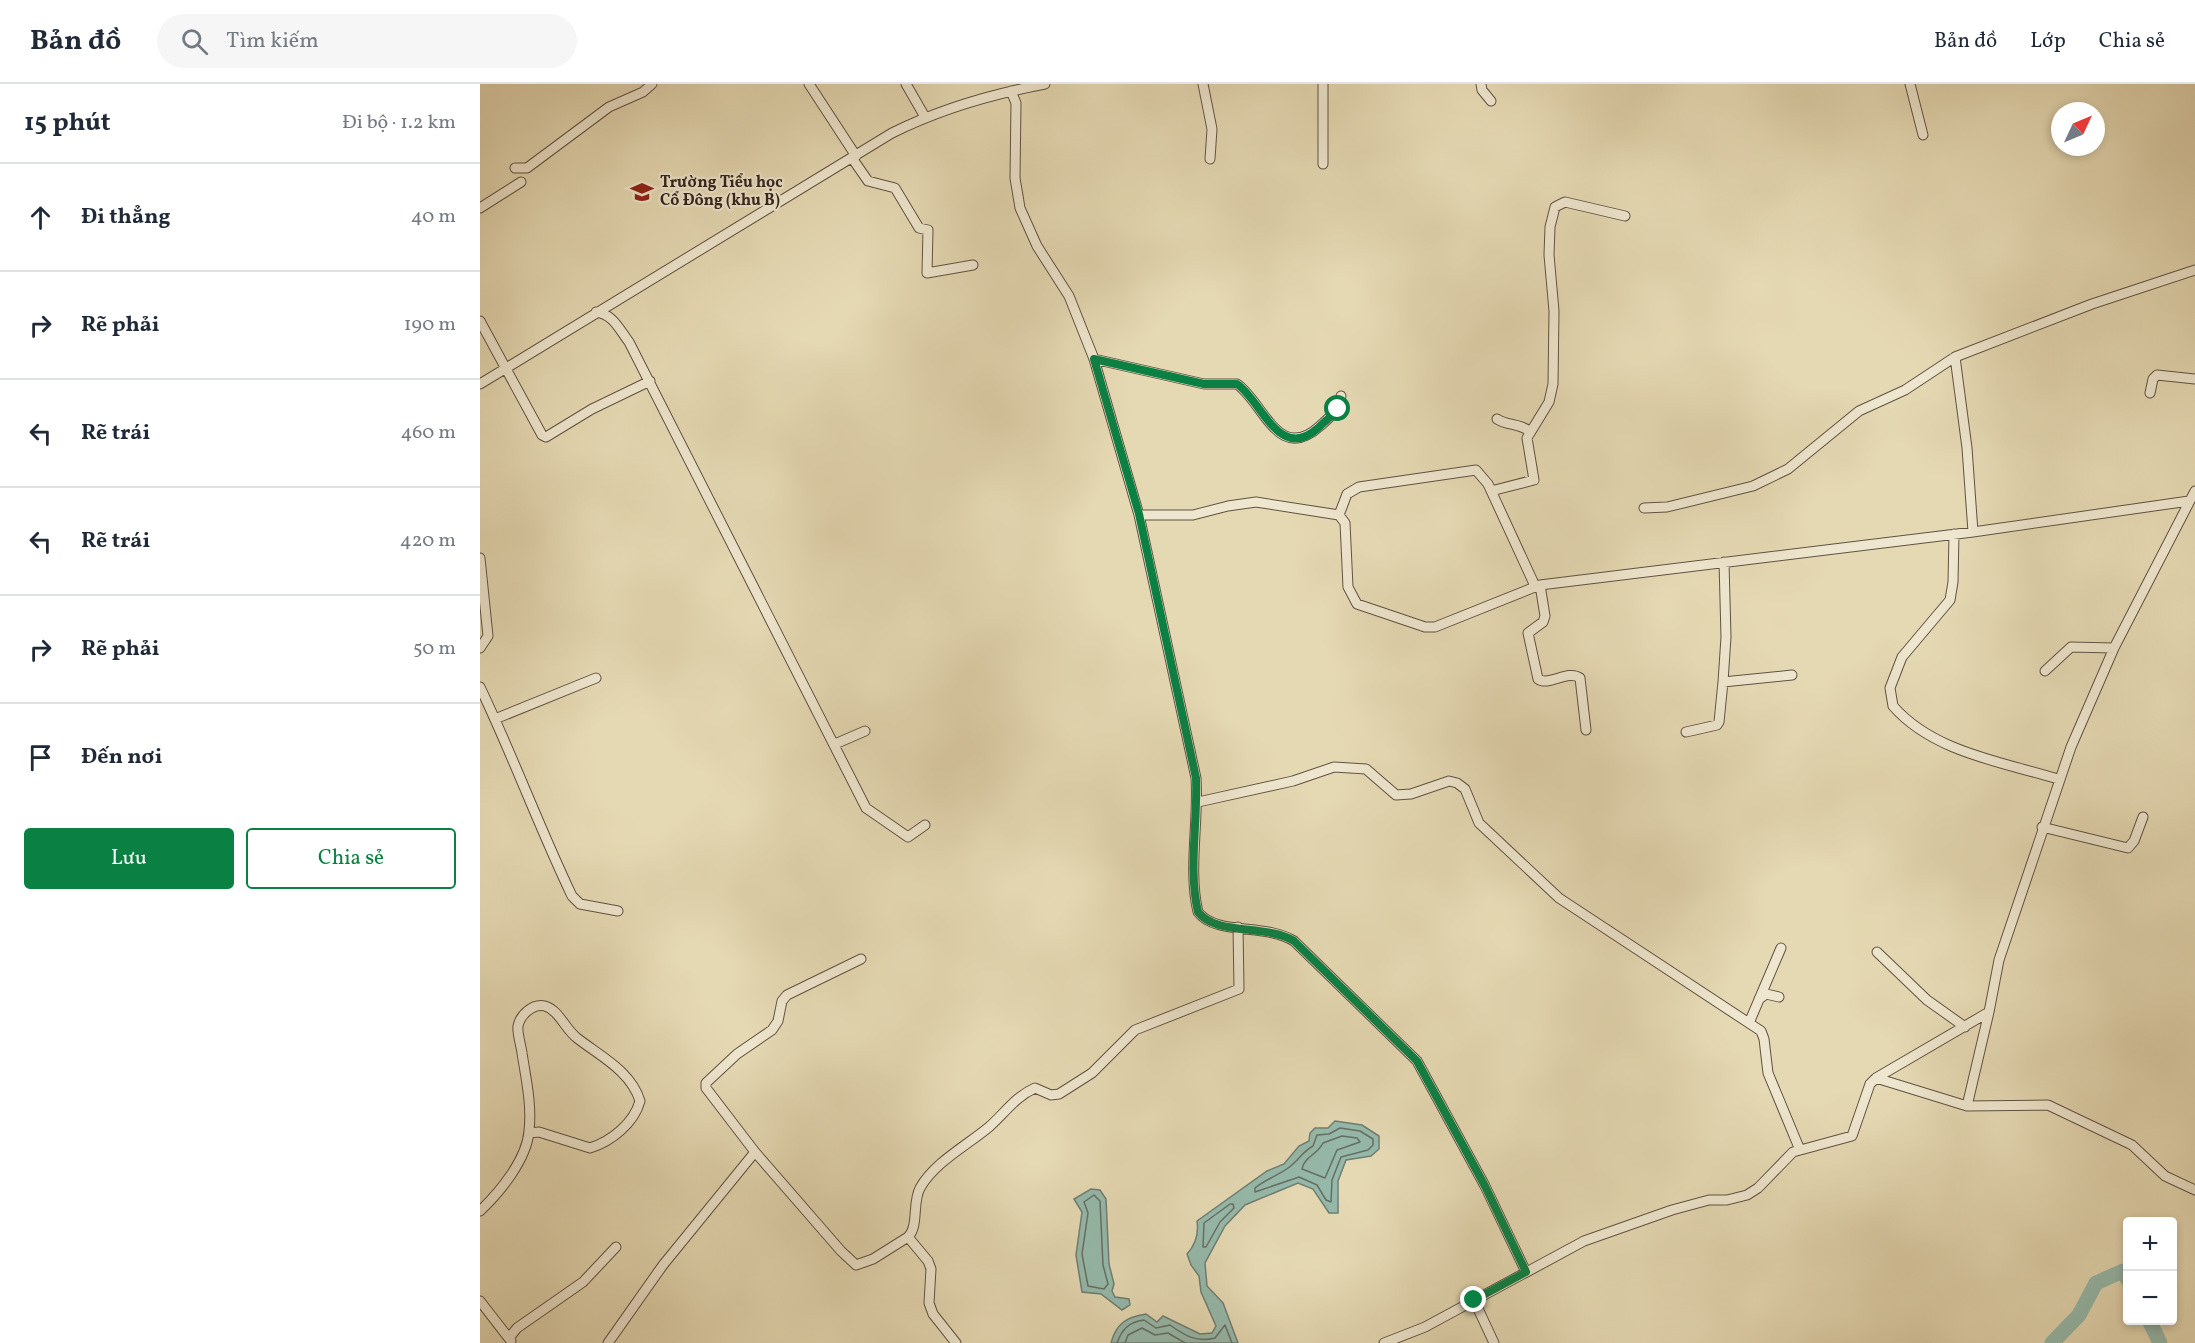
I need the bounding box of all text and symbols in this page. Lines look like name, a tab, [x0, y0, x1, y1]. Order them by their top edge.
search box	[157, 14, 577, 68]
text: Bản đồ	[30, 22, 121, 61]
icon: search	[178, 25, 211, 58]
text: Tìm kiếm	[226, 26, 319, 57]
text: Bản đồ	[1934, 27, 1997, 56]
text: Lớp	[2030, 27, 2066, 56]
text: Chia sẻ	[2099, 27, 2165, 56]
north arrow	[2051, 102, 2105, 156]
text: 15 phút	[24, 105, 111, 141]
text: Đi bộ · 1.2 km	[342, 109, 456, 137]
place label: Trường Tiểu học Cổ Đông (khu B)	[660, 172, 783, 212]
school or university icon: Trường Tiểu học Cổ Đông (khu B)	[629, 179, 655, 205]
icon: ahead	[24, 201, 57, 234]
text: Đi thẳng	[81, 202, 171, 233]
text: 40 m	[411, 203, 456, 231]
icon: right	[24, 309, 57, 342]
text: Rẽ phải	[81, 310, 160, 341]
text: 190 m	[404, 311, 456, 339]
route start	[1324, 395, 1350, 421]
icon: left	[24, 417, 57, 450]
text: Rẽ trái	[81, 418, 150, 449]
text: 460 m	[400, 419, 456, 447]
icon: left	[24, 525, 57, 558]
text: Rẽ trái	[81, 526, 150, 557]
text: 420 m	[400, 527, 456, 555]
icon: right	[24, 633, 57, 666]
text: Rẽ phải	[81, 634, 160, 665]
text: 50 m	[413, 635, 456, 663]
icon: arrive	[24, 741, 57, 774]
text: Đến nơi	[81, 742, 163, 773]
button: Lưu	[24, 828, 234, 889]
button: Chia sẻ	[246, 828, 456, 889]
map controls	[2123, 1217, 2177, 1325]
button: +	[2123, 1217, 2177, 1271]
button: −	[2123, 1271, 2177, 1325]
route end	[1460, 1286, 1486, 1312]

